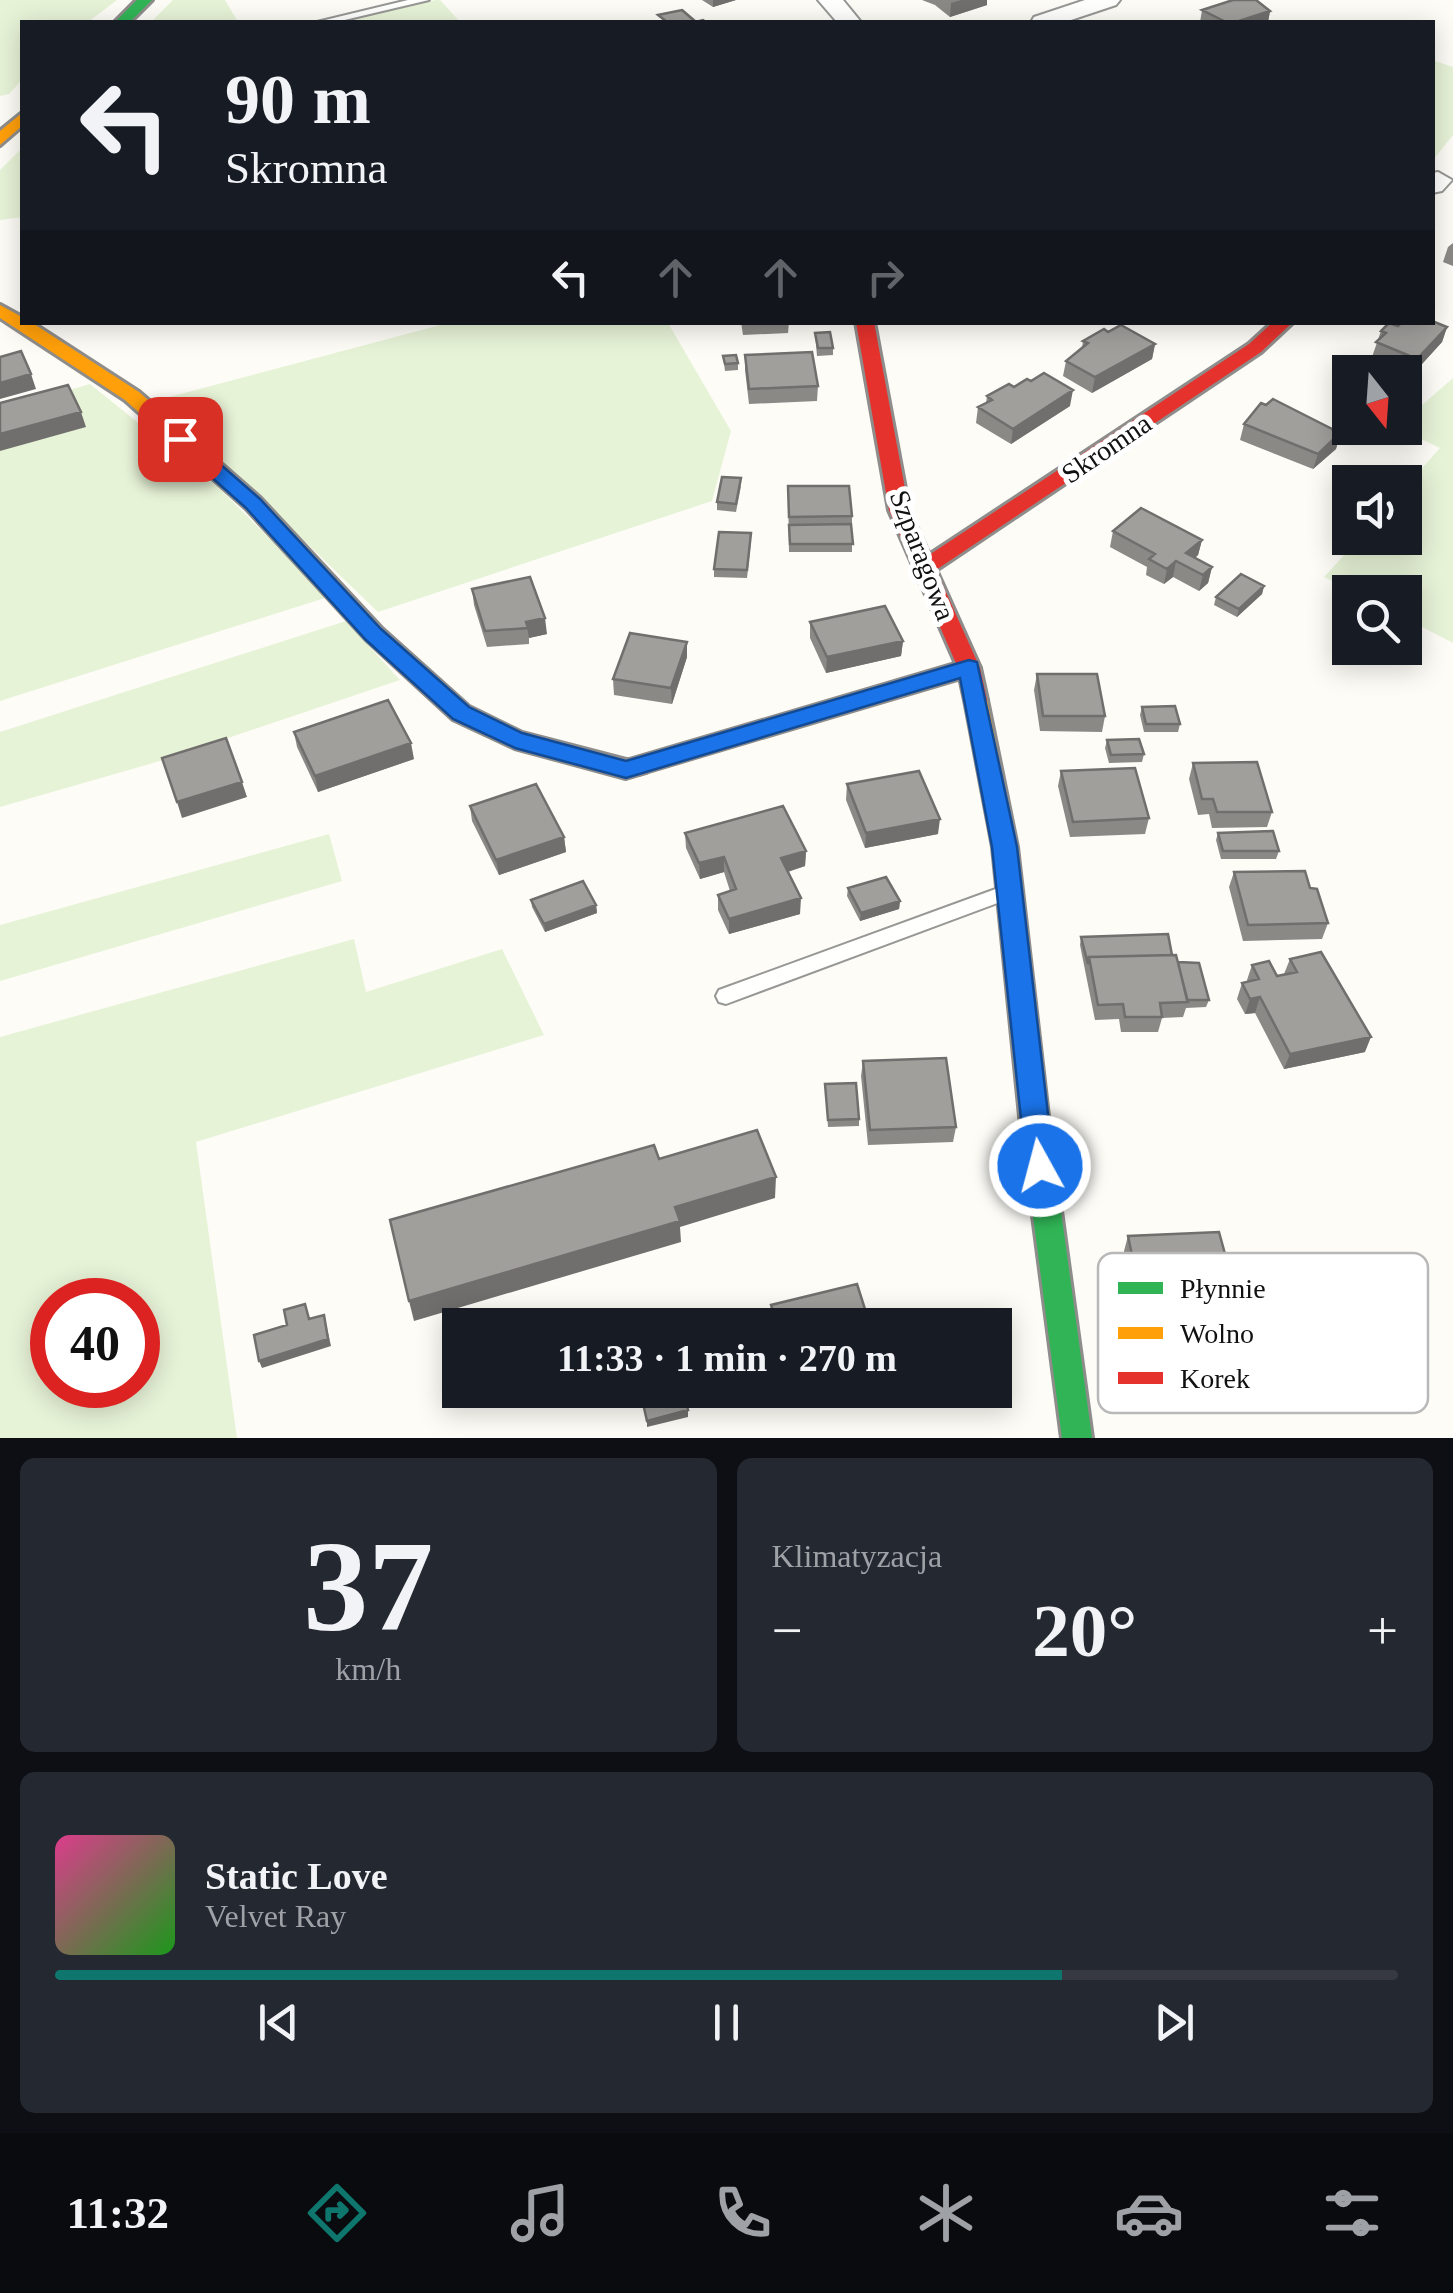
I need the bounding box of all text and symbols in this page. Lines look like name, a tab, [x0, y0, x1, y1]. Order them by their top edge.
icon: left	[60, 60, 190, 190]
text: 90 m	[225, 61, 371, 138]
text: Skromna	[225, 143, 388, 193]
icon: left	[543, 250, 598, 305]
icon: ahead	[648, 250, 703, 305]
icon: ahead	[753, 250, 808, 305]
icon: right	[858, 250, 913, 305]
north arrow	[1332, 355, 1422, 445]
map controls	[1332, 355, 1422, 665]
pin	[138, 397, 223, 482]
street label: Skromna	[1056, 407, 1157, 490]
icon: arrive	[153, 412, 208, 467]
button: sound	[1332, 465, 1422, 555]
street label: Szparagowa	[884, 486, 962, 625]
button: search	[1332, 575, 1422, 665]
position arrow	[988, 1114, 1092, 1218]
legend	[1098, 1253, 1428, 1413]
text: Płynnie	[1180, 1273, 1266, 1304]
speed limit sign: 40	[30, 1278, 160, 1408]
text: Wolno	[1180, 1318, 1254, 1349]
text: 11:33 · 1 min · 270 m	[557, 1337, 897, 1379]
text: Korek	[1180, 1363, 1250, 1394]
text: 37	[303, 1514, 433, 1658]
text: Klimatyzacja	[772, 1538, 942, 1574]
text: 20°	[1032, 1589, 1137, 1672]
text: −	[772, 1600, 803, 1661]
text: +	[1367, 1600, 1398, 1661]
text: km/h	[335, 1651, 401, 1687]
text: Static Love	[205, 1855, 388, 1897]
text: Velvet Ray	[205, 1898, 346, 1934]
icon: previous	[251, 1995, 306, 2050]
icon: pause	[699, 1995, 754, 2050]
icon: next	[1147, 1995, 1202, 2050]
icon: directions	[302, 2178, 372, 2248]
icon: music	[505, 2178, 575, 2248]
icon: phone	[708, 2178, 778, 2248]
icon: climate	[911, 2178, 981, 2248]
icon: car	[1114, 2178, 1184, 2248]
icon: filters	[1317, 2178, 1387, 2248]
text: 11:32	[66, 2188, 169, 2238]

